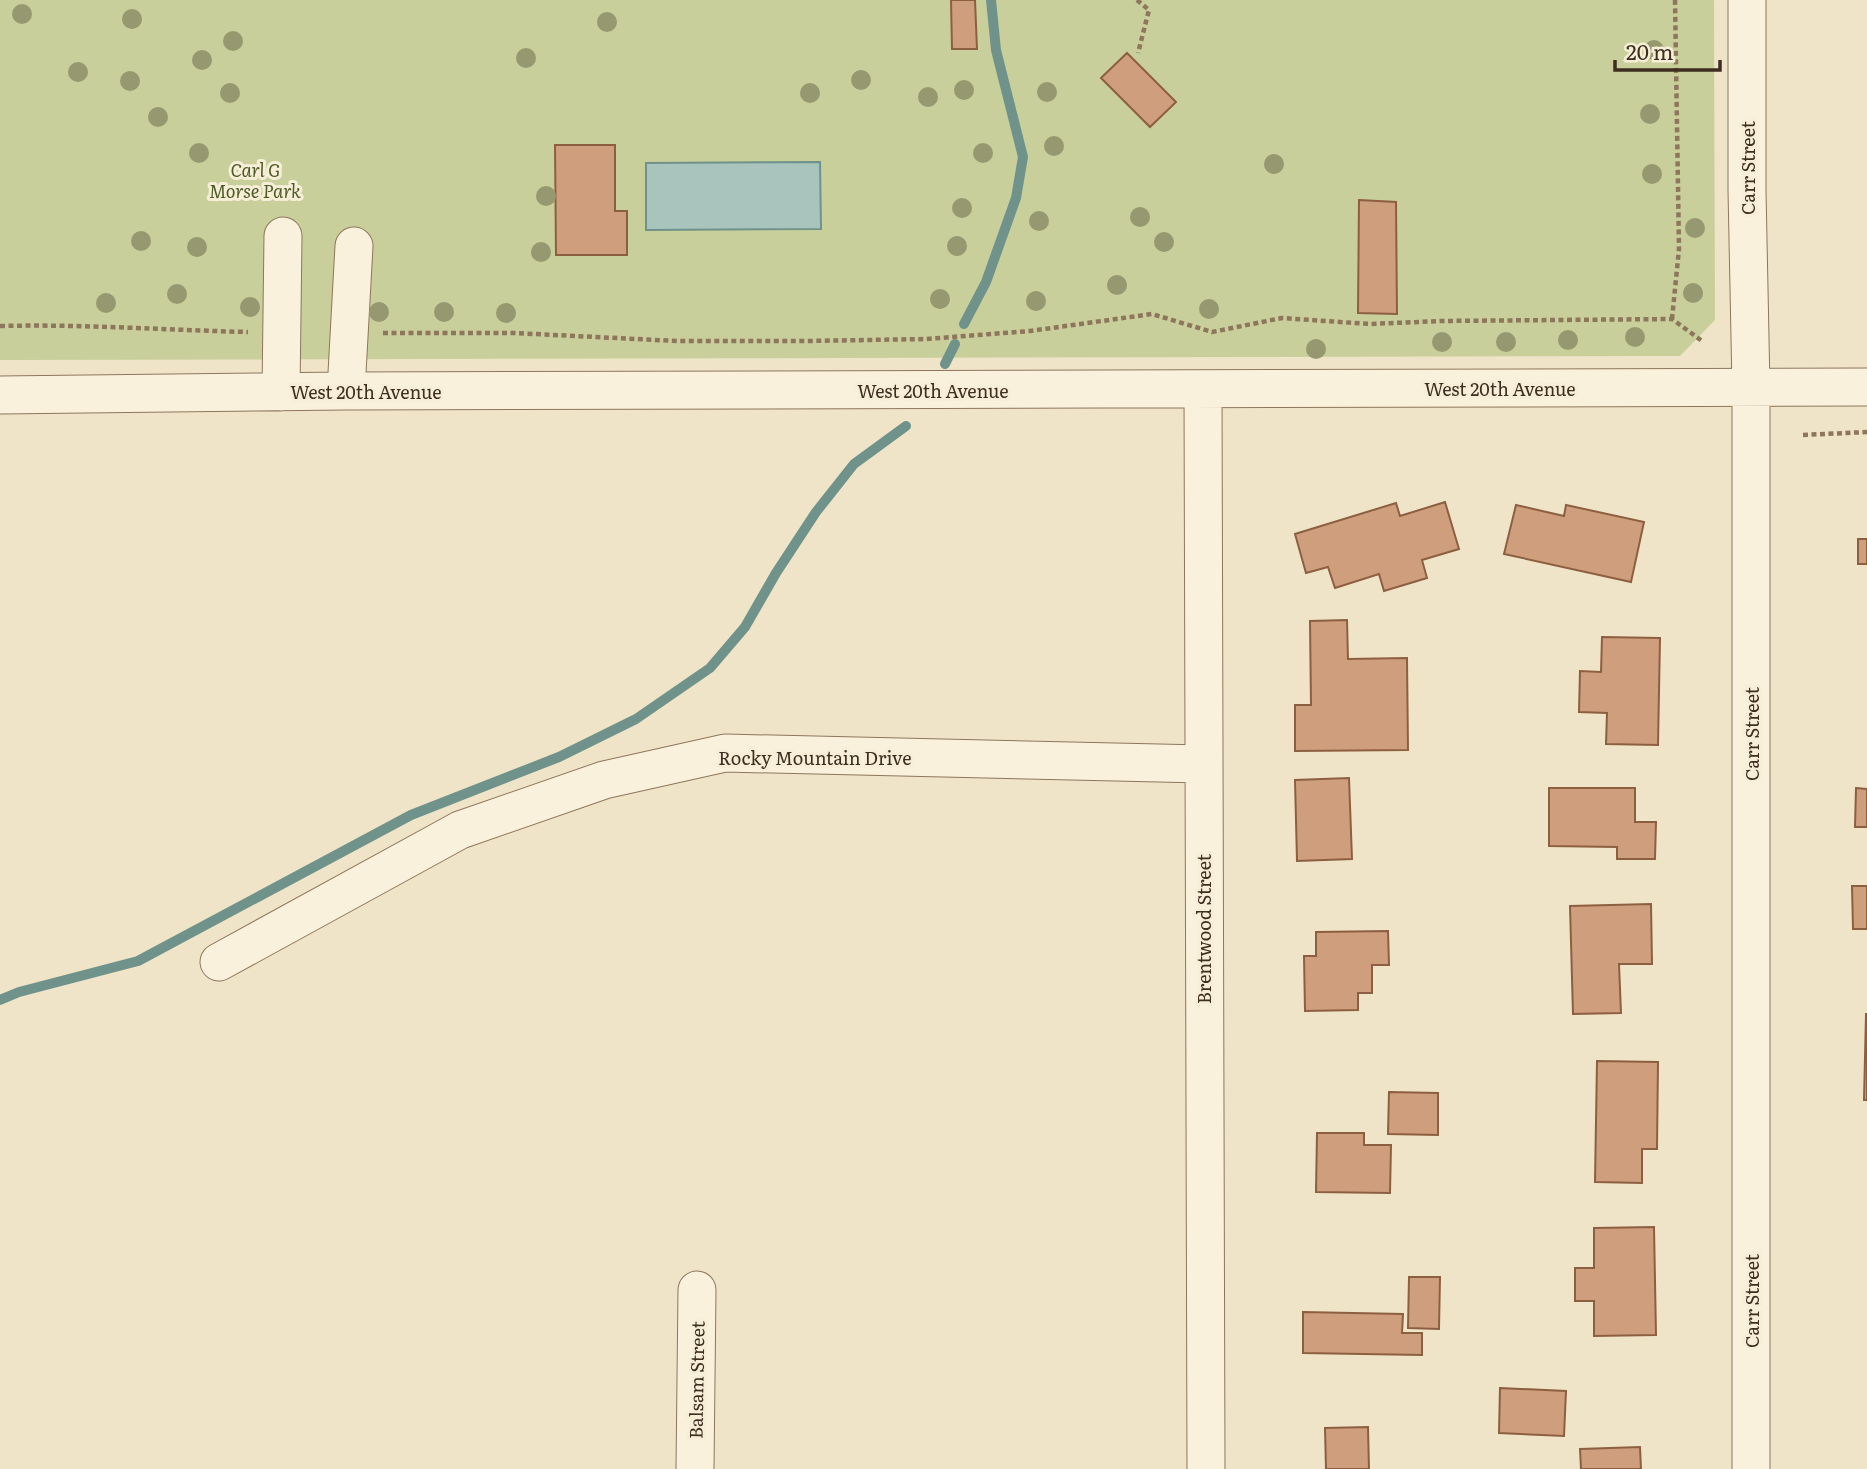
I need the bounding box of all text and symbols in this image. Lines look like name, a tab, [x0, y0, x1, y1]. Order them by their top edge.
scale bar	[1615, 28, 1720, 72]
text: 20 m	[1626, 35, 1673, 66]
street label: Carr Street	[1734, 120, 1761, 215]
park label: Carl G Morse Park	[209, 156, 301, 204]
street label: West 20th Avenue	[1424, 375, 1576, 402]
street label: West 20th Avenue	[857, 377, 1009, 404]
street label: West 20th Avenue	[290, 378, 442, 405]
street label: Carr Street	[1738, 686, 1765, 781]
street label: Rocky Mountain Drive	[718, 744, 912, 771]
street label: Brentwood Street	[1190, 853, 1217, 1004]
street label: Carr Street	[1738, 1253, 1765, 1348]
street label: Balsam Street	[681, 1320, 711, 1439]

